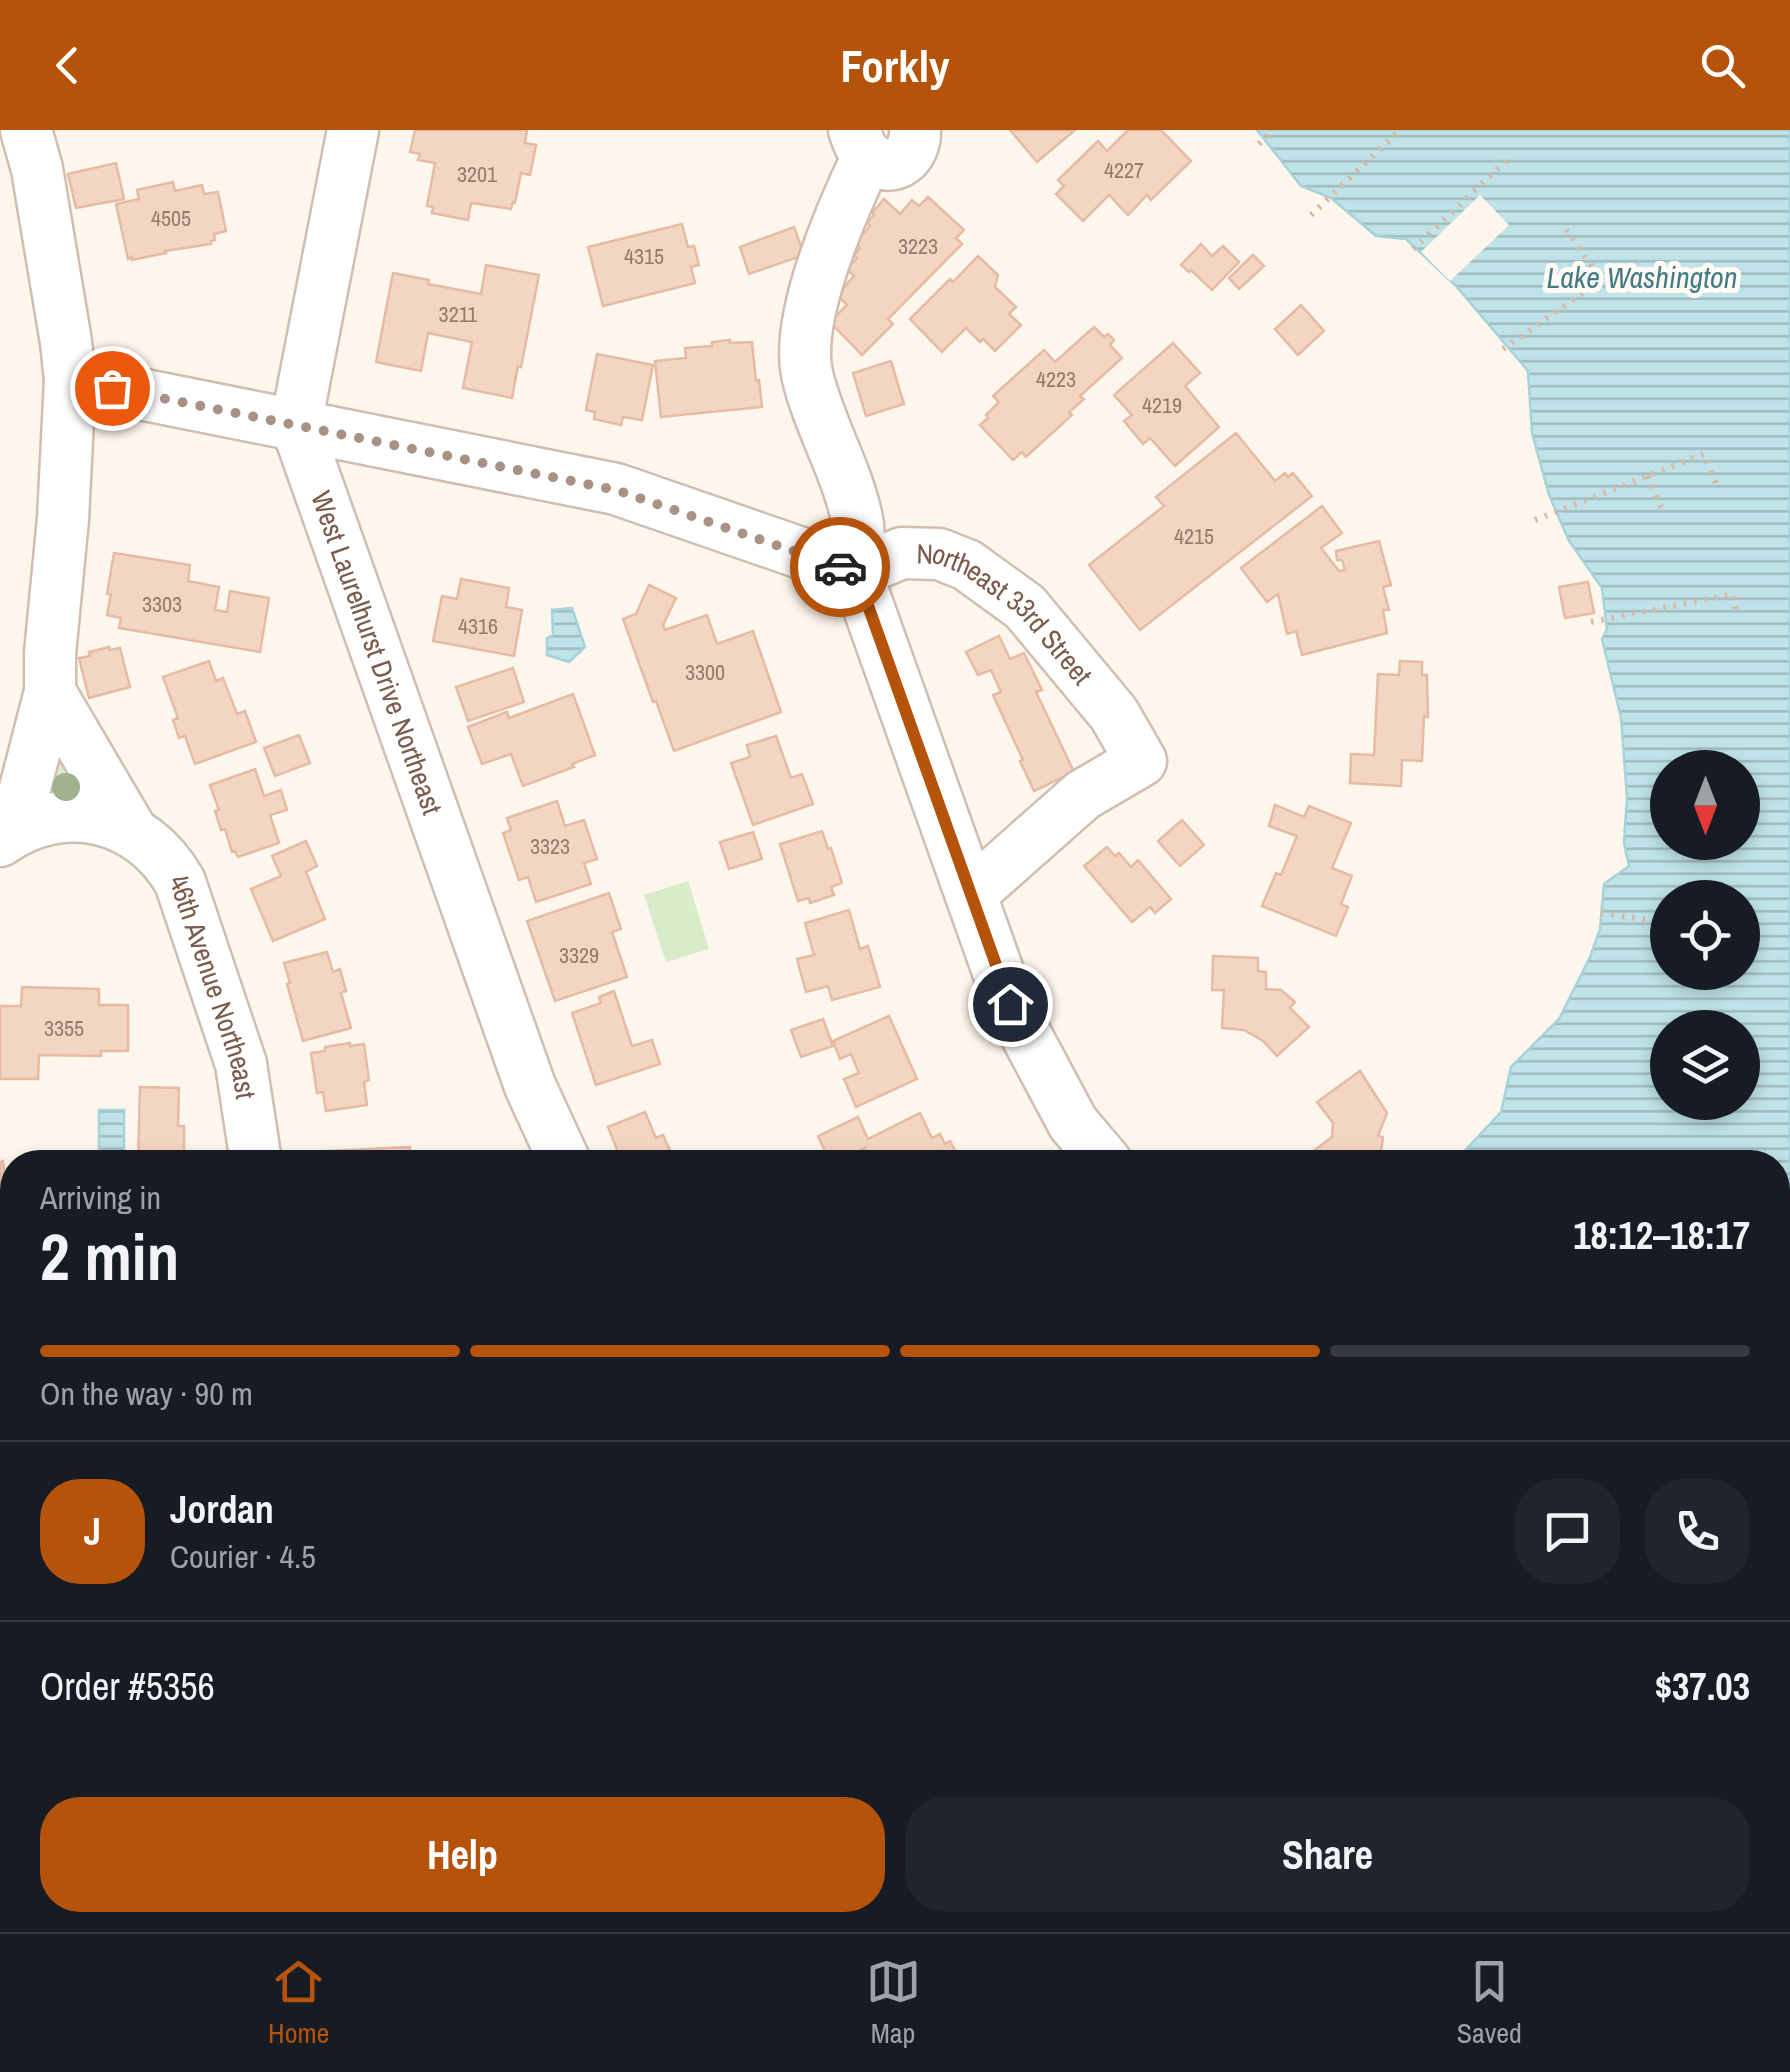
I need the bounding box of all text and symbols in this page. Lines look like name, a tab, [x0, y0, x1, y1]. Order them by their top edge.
text: Forkly	[841, 35, 949, 96]
icon: back	[40, 38, 95, 93]
icon: search	[1695, 38, 1750, 93]
house number: 4227	[1104, 155, 1144, 185]
house number: 3201	[457, 159, 497, 189]
house number: 4505	[151, 203, 191, 233]
house number: 3223	[898, 231, 938, 261]
house number: 4315	[624, 241, 664, 271]
water label: Lake Washington	[1547, 257, 1737, 297]
house number: 3211	[439, 299, 477, 329]
pin	[70, 346, 155, 431]
icon: bag	[85, 361, 140, 416]
house number: 4223	[1036, 364, 1076, 394]
house number: 4219	[1142, 390, 1182, 420]
street label: West Laurelhurst Drive Northeast	[302, 486, 451, 820]
courier	[790, 517, 890, 617]
house number: 4215	[1174, 521, 1214, 551]
street label: Northeast 33rd Street	[916, 534, 1101, 693]
icon: car	[813, 540, 868, 595]
house number: 3303	[142, 589, 182, 619]
house number: 4316	[458, 611, 498, 641]
house number: 3300	[685, 657, 725, 687]
north arrow	[1650, 750, 1760, 860]
map controls	[1650, 750, 1760, 1120]
house number: 3323	[530, 831, 570, 861]
street label: 46th Avenue Northeast	[160, 867, 265, 1101]
button: locate	[1650, 880, 1760, 990]
house number: 3329	[559, 940, 599, 970]
pin	[968, 962, 1053, 1047]
icon: home	[983, 977, 1038, 1032]
button: layers	[1650, 1010, 1760, 1120]
house number: 3355	[44, 1013, 84, 1043]
text: Arriving in	[40, 1176, 161, 1219]
text: 18:12–18:17	[1573, 1210, 1750, 1261]
text: 2 min	[40, 1213, 179, 1300]
text: On the way · 90 m	[40, 1372, 253, 1415]
button: chat	[1515, 1479, 1620, 1584]
button: phone	[1645, 1479, 1750, 1584]
text: Jordan	[170, 1484, 274, 1535]
text: J	[84, 1506, 101, 1557]
text: Courier · 4.5	[170, 1535, 316, 1578]
text: Order #5356	[40, 1661, 215, 1712]
text: $37.03	[1655, 1661, 1750, 1712]
button: Help	[40, 1797, 885, 1912]
button: Share	[905, 1797, 1750, 1912]
tab: Home	[268, 1954, 329, 2052]
tab: Map	[866, 1954, 921, 2052]
tab: Saved	[1457, 1954, 1522, 2052]

